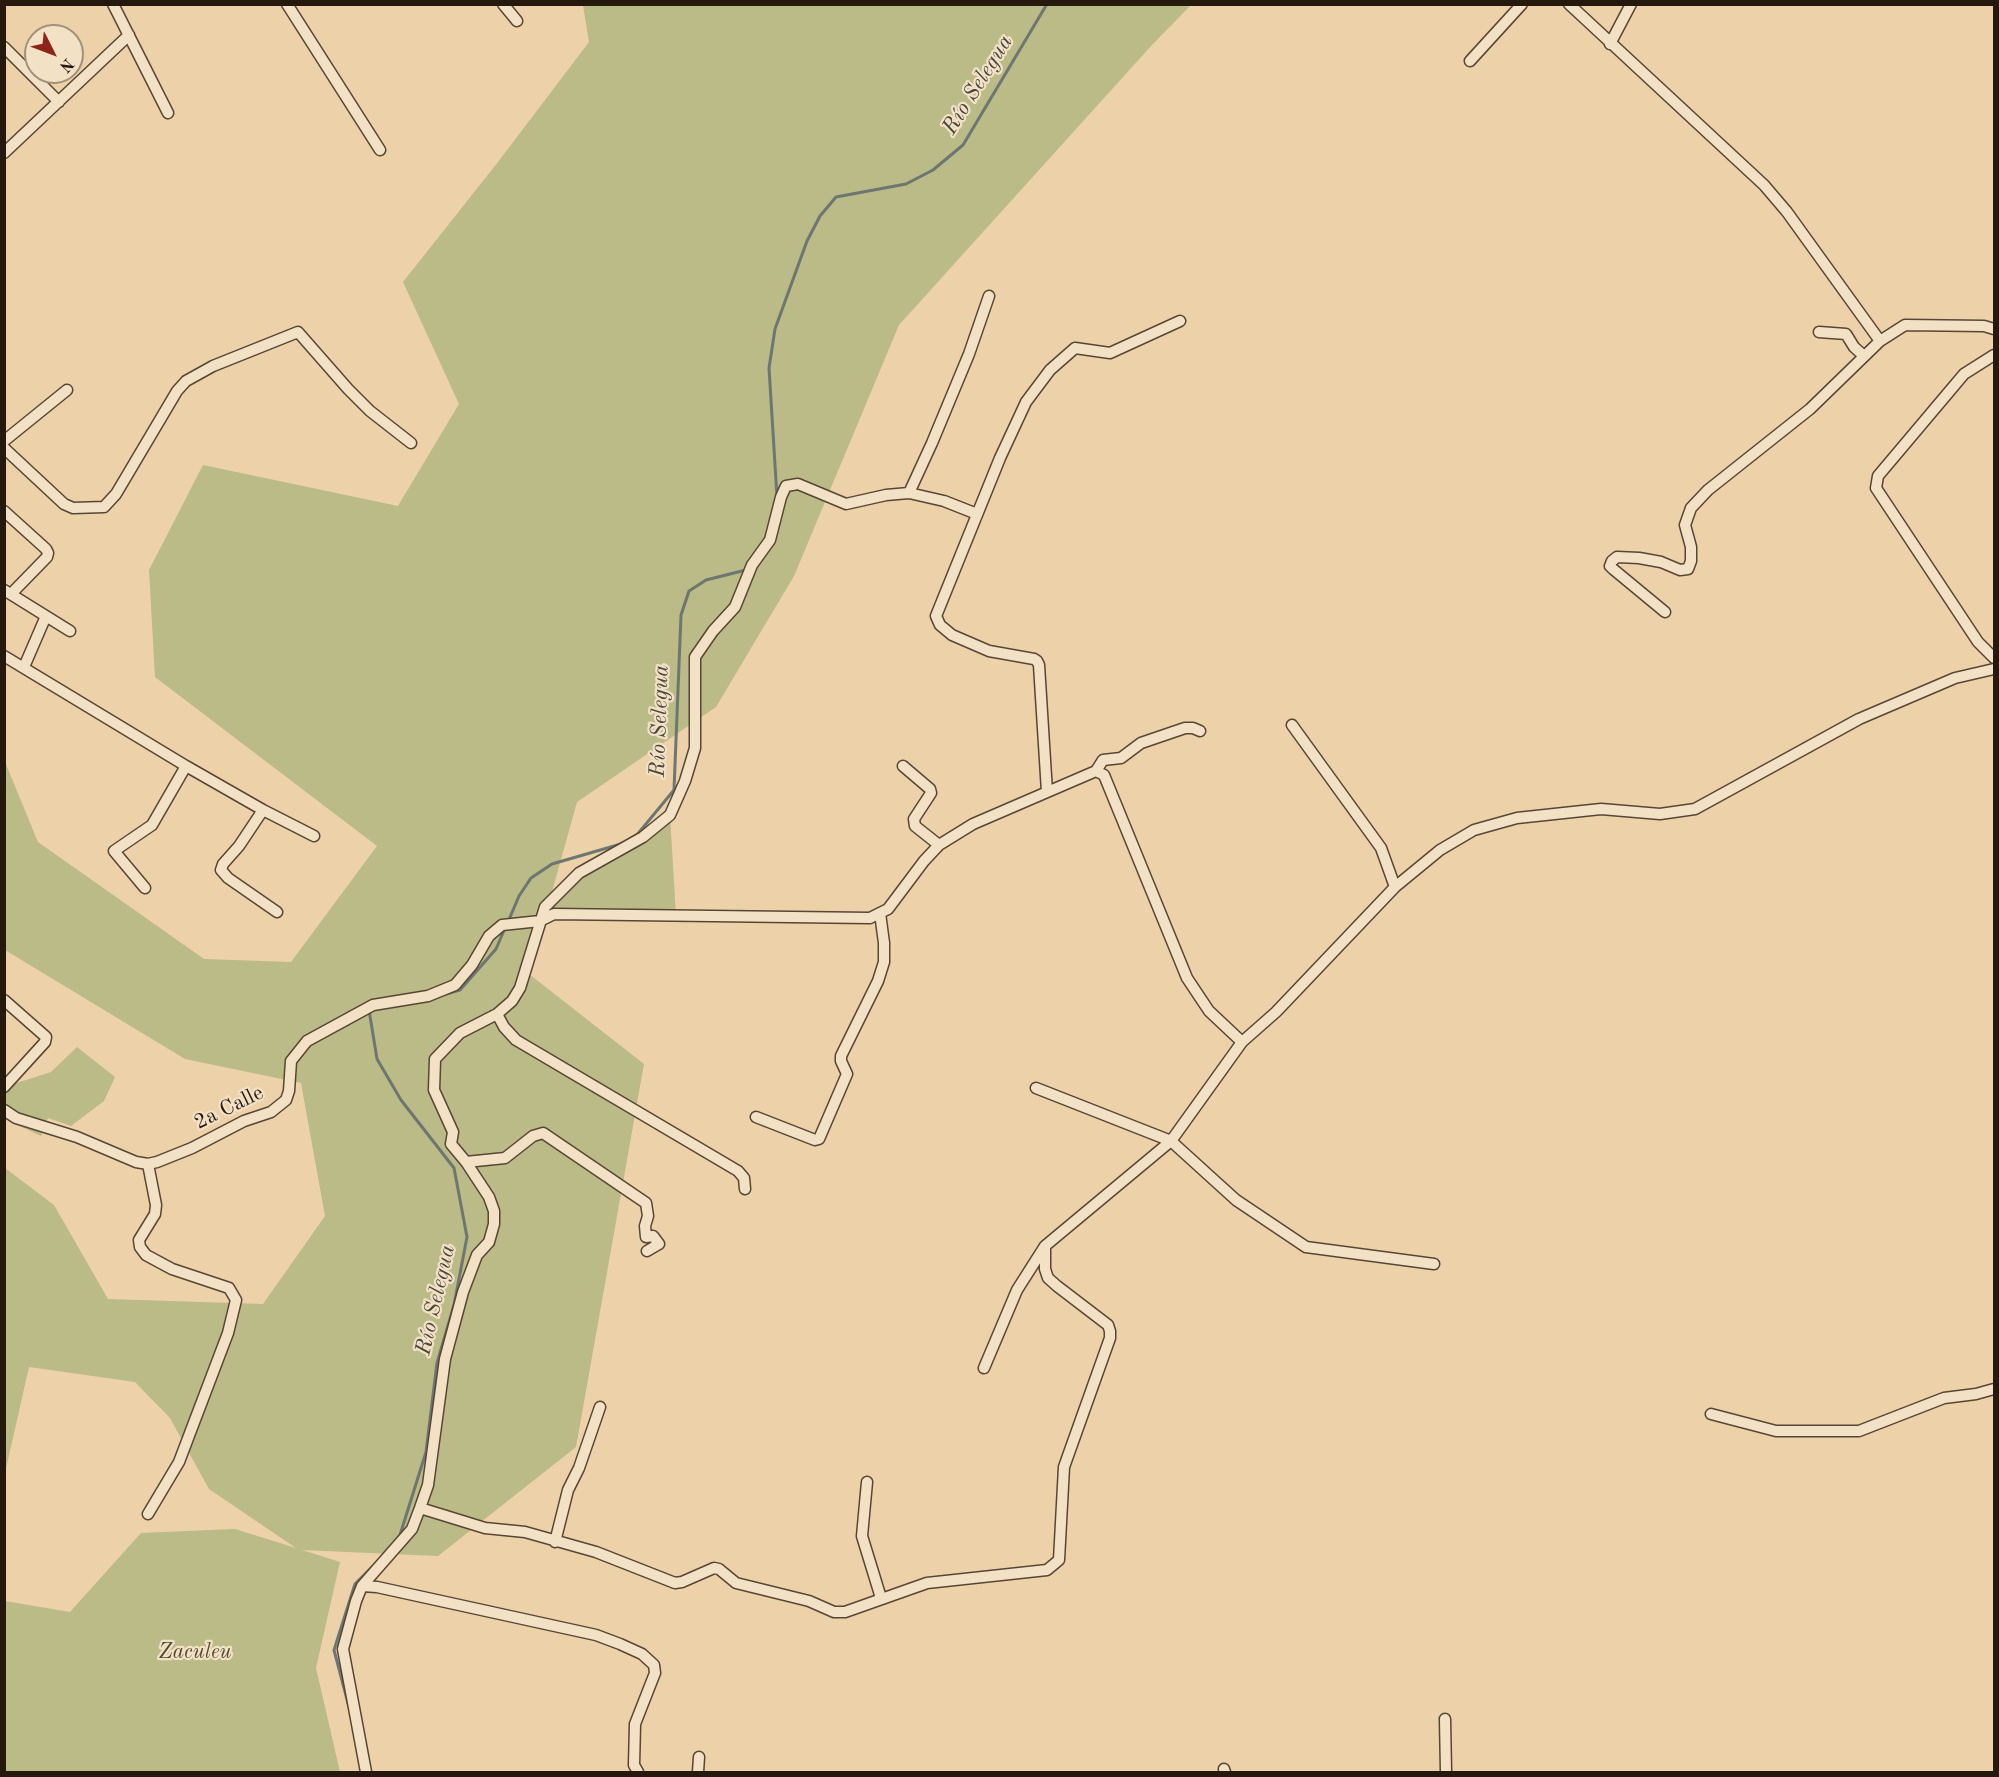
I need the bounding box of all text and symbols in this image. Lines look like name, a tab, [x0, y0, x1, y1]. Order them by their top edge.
north arrow	[24, 24, 84, 84]
water label: Río Selegua	[937, 30, 1019, 140]
text: N	[56, 55, 76, 75]
water label: Río Selegua	[645, 664, 675, 778]
street label: 2a Calle	[190, 1080, 268, 1136]
water label: Río Selegua	[410, 1242, 462, 1358]
park label: Zaculeu	[158, 1639, 232, 1665]

